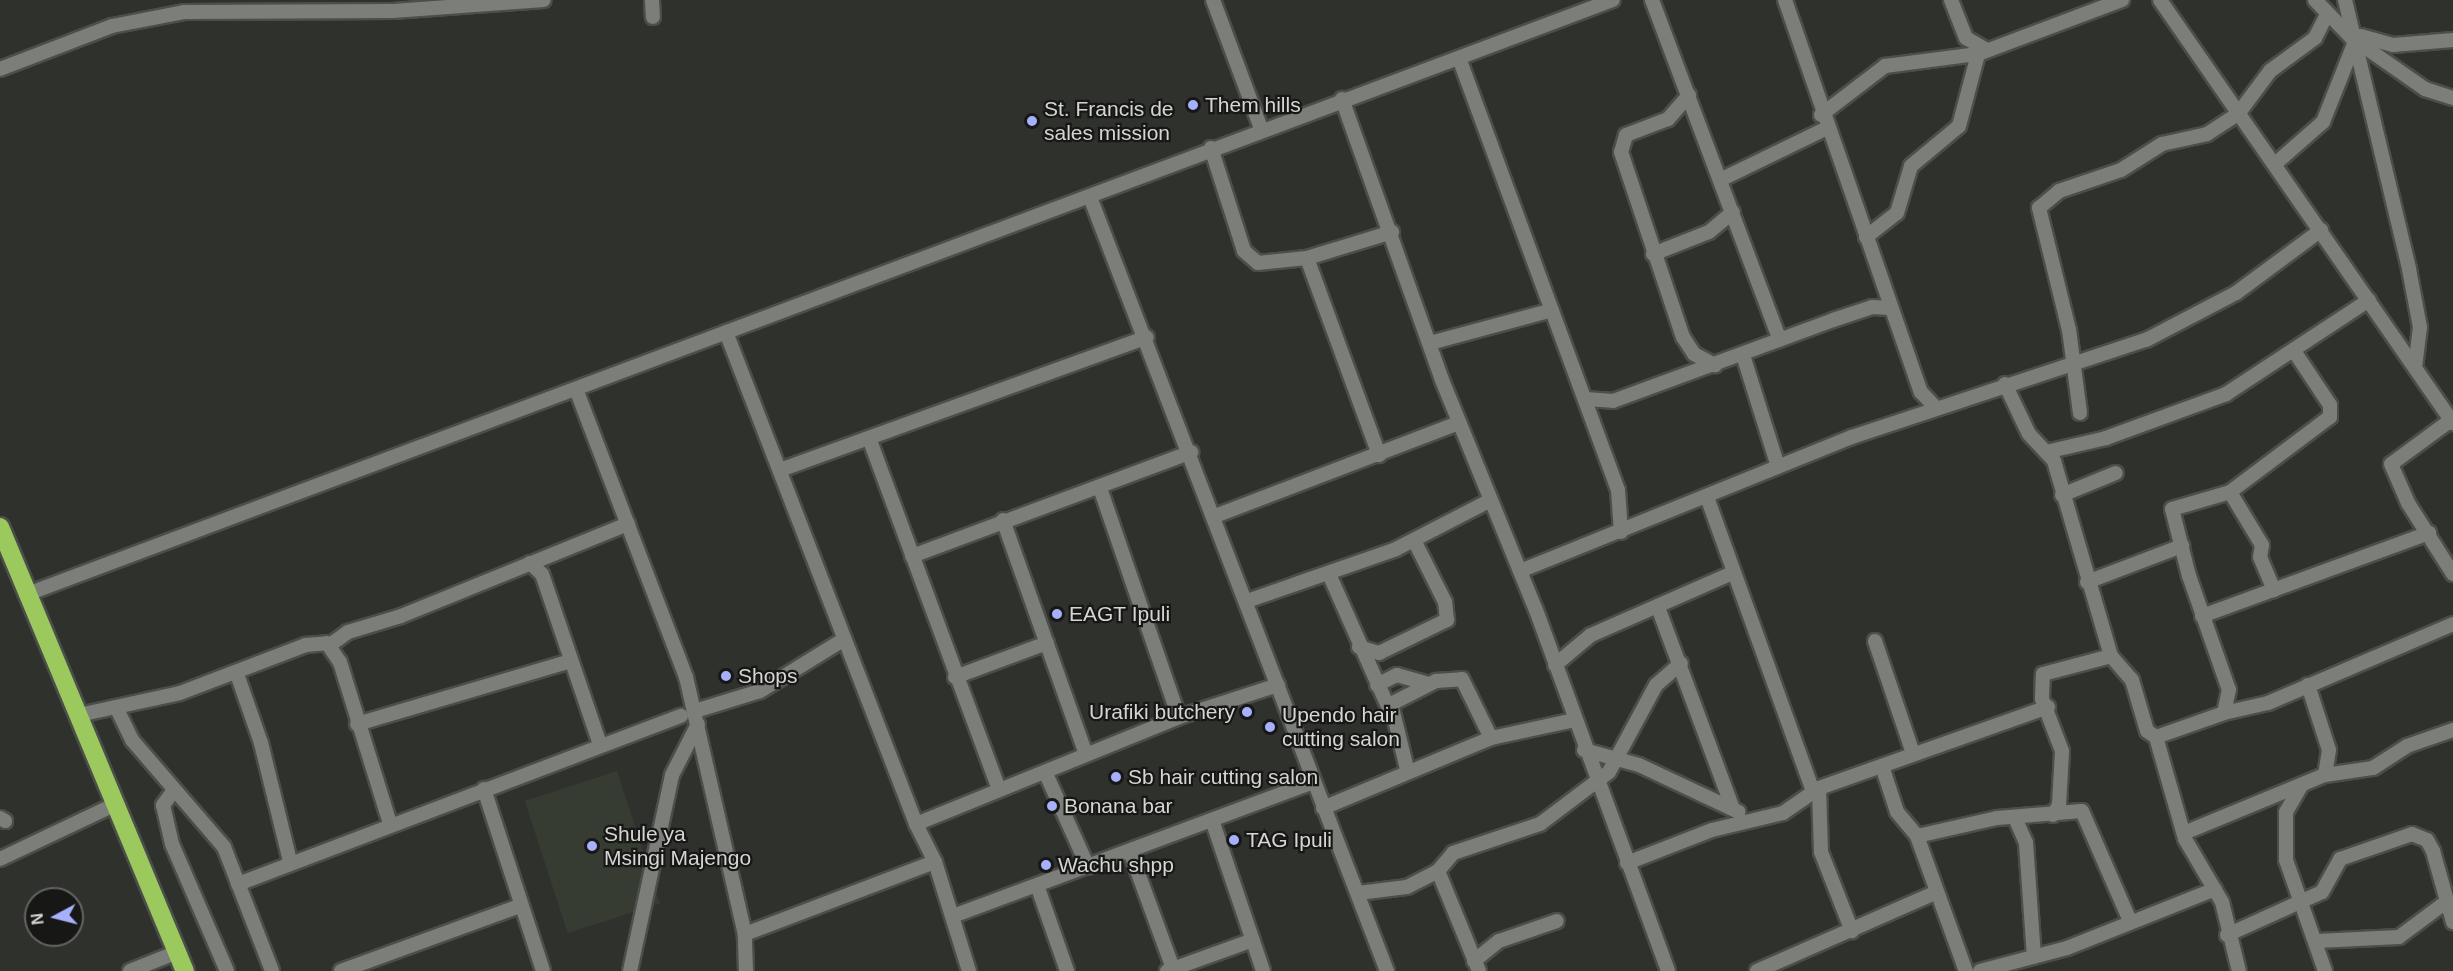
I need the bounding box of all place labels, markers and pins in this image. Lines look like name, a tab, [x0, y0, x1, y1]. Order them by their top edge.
place label: Them hills	[1205, 92, 1301, 118]
place label: St. Francis de sales mission	[1044, 96, 1174, 146]
marker: Them hills	[1186, 98, 1200, 112]
marker: St. Francis de sales mission	[1025, 114, 1039, 128]
place label: EAGT Ipuli	[1069, 601, 1171, 627]
marker: EAGT Ipuli	[1050, 607, 1064, 621]
place label: Shops	[738, 663, 798, 689]
marker: Shops	[719, 669, 733, 683]
place label: Urafiki butchery	[1089, 699, 1235, 725]
place label: Upendo hair cutting salon	[1282, 702, 1400, 752]
marker: Urafiki butchery	[1240, 705, 1254, 719]
marker: Upendo hair cutting salon	[1263, 720, 1277, 734]
place label: Sb hair cutting salon	[1128, 764, 1318, 790]
marker: Sb hair cutting salon	[1109, 770, 1123, 784]
place label: Bonana bar	[1064, 793, 1173, 819]
marker: Bonana bar	[1045, 799, 1059, 813]
place label: Shule ya Msingi Majengo	[604, 821, 751, 871]
place label: TAG Ipuli	[1246, 827, 1332, 853]
marker: TAG Ipuli	[1227, 833, 1241, 847]
marker: Shule ya Msingi Majengo	[585, 839, 599, 853]
place label: Wachu shpp	[1058, 852, 1174, 878]
marker: Wachu shpp	[1039, 858, 1053, 872]

